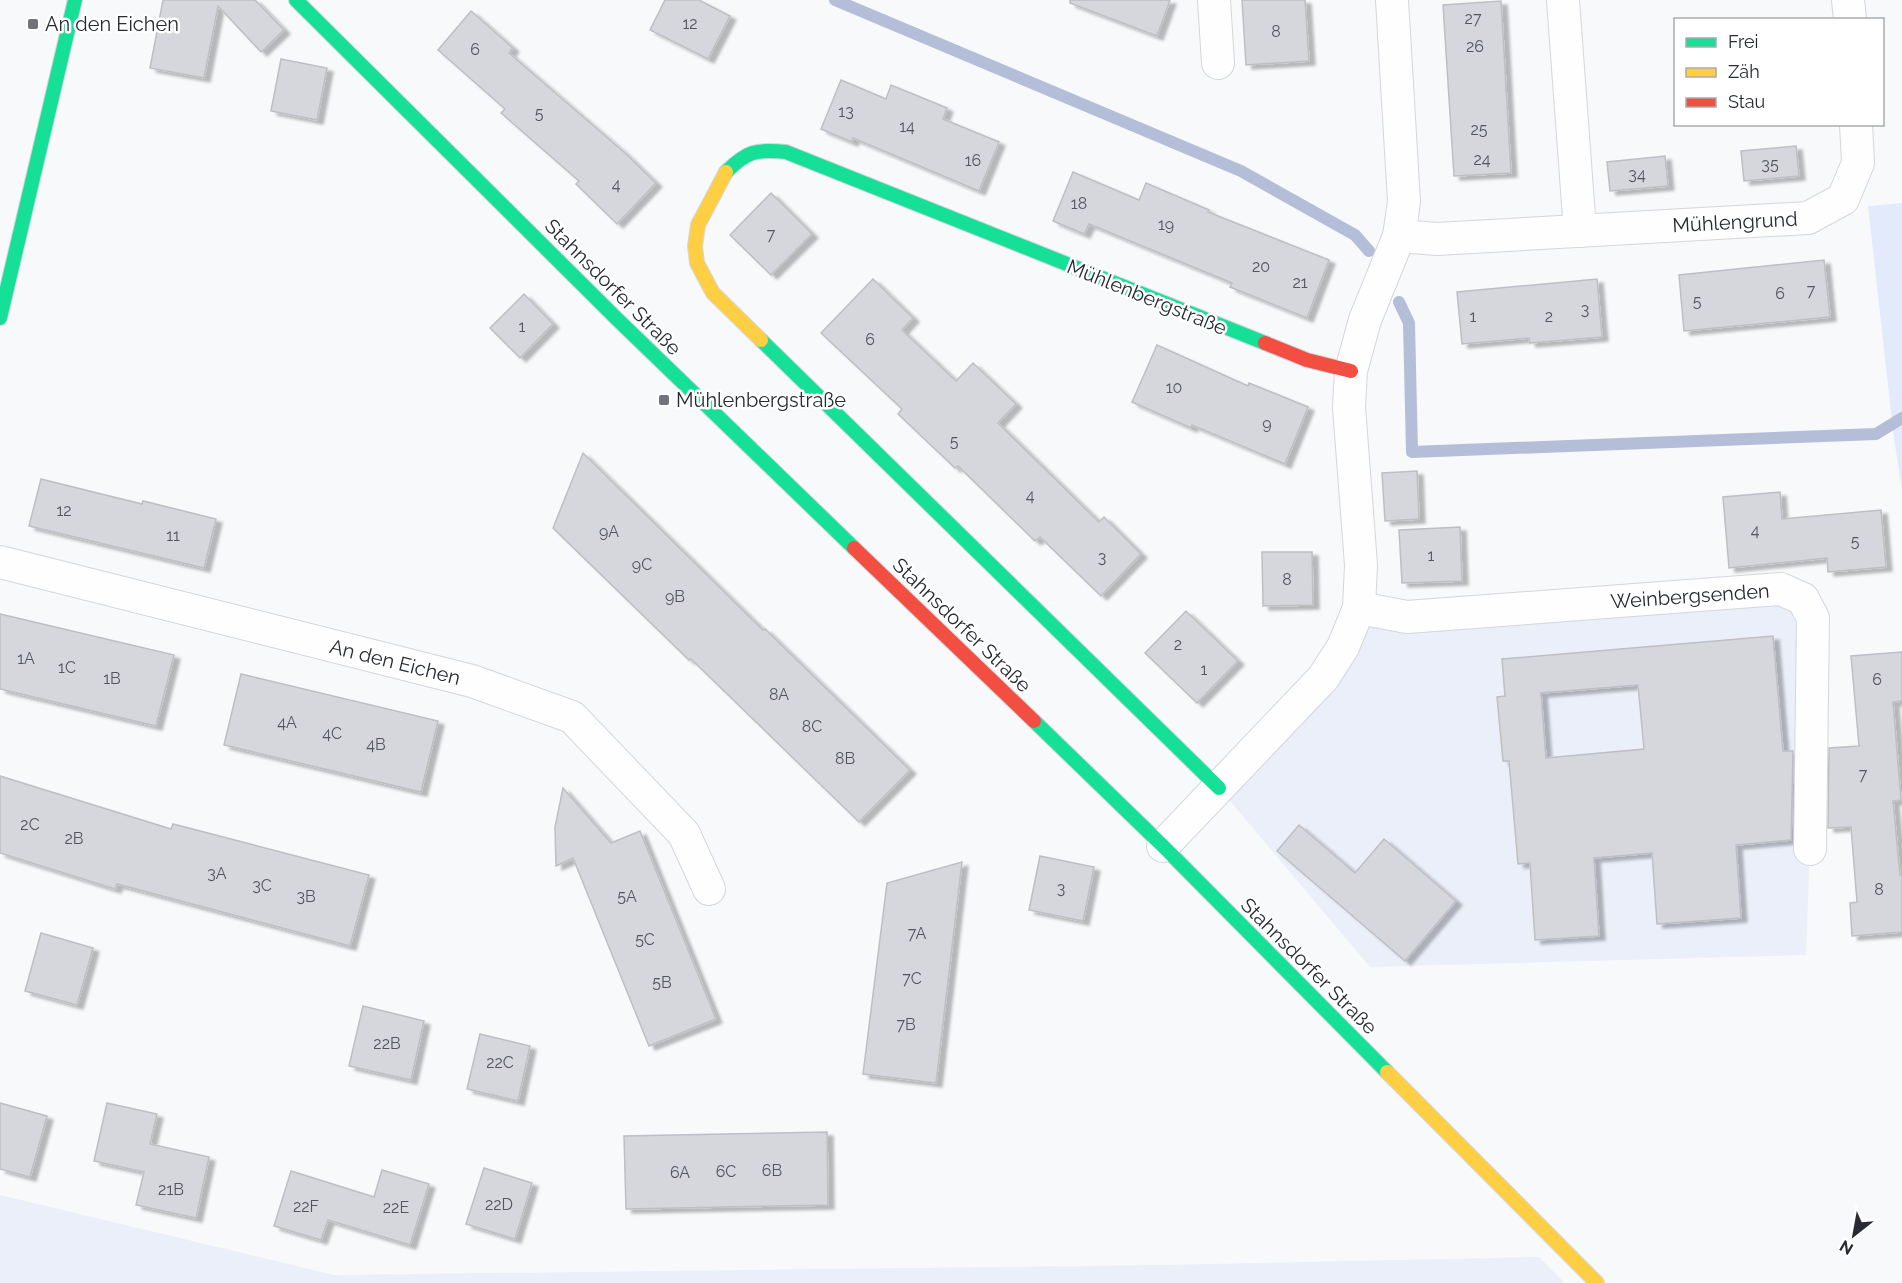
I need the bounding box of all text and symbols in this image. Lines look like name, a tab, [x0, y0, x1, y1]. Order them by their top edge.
house number: 27	[1465, 9, 1482, 28]
place label: An den Eichen	[45, 12, 179, 36]
house number: 12	[682, 14, 698, 33]
marker: An den Eichen	[26, 17, 40, 31]
legend	[1674, 18, 1884, 126]
house number: 8	[1271, 22, 1281, 41]
text: Frei	[1728, 31, 1758, 52]
house number: 26	[1466, 37, 1484, 56]
house number: 6	[470, 40, 480, 59]
text: Zäh	[1728, 61, 1760, 82]
text: Stau	[1728, 91, 1765, 112]
house number: 13	[838, 102, 854, 121]
house number: 5	[535, 104, 544, 123]
house number: 14	[899, 117, 915, 136]
house number: 25	[1470, 120, 1488, 139]
house number: 24	[1473, 150, 1491, 169]
house number: 16	[965, 151, 981, 170]
house number: 35	[1761, 155, 1779, 174]
house number: 34	[1628, 165, 1646, 184]
house number: 4	[612, 175, 621, 194]
house number: 18	[1071, 194, 1087, 213]
street label: Mühlengrund	[1672, 207, 1798, 237]
street label: Stahnsdorfer Straße	[540, 214, 686, 360]
house number: 19	[1158, 215, 1174, 234]
house number: 7	[767, 225, 776, 244]
street label: Mühlenbergstraße	[1064, 254, 1231, 340]
house number: 20	[1252, 257, 1270, 276]
house number: 21	[1292, 273, 1308, 292]
house number: 7	[1807, 281, 1816, 300]
house number: 6	[1775, 284, 1785, 303]
house number: 5	[1693, 292, 1702, 311]
house number: 3	[1581, 300, 1589, 319]
house number: 1	[1470, 307, 1477, 326]
house number: 2	[1545, 307, 1553, 326]
house number: 1	[519, 317, 526, 336]
house number: 6	[865, 330, 875, 349]
house number: 10	[1166, 378, 1182, 397]
place label: Mühlenbergstraße	[676, 388, 846, 412]
marker: Mühlenbergstraße	[657, 393, 671, 407]
house number: 9	[1262, 414, 1272, 433]
house number: 5	[950, 432, 959, 451]
house number: 4	[1026, 486, 1035, 505]
house number: 12	[56, 501, 72, 520]
house number: 4	[1751, 521, 1760, 540]
house number: 9A	[599, 522, 619, 541]
house number: 11	[166, 526, 180, 545]
house number: 5	[1851, 532, 1860, 551]
house number: 1	[1428, 546, 1435, 565]
house number: 3	[1098, 548, 1106, 567]
street label: Stahnsdorfer Straße	[888, 553, 1036, 697]
house number: 9C	[632, 555, 652, 574]
house number: 8	[1282, 570, 1292, 589]
street label: Weinbergsenden	[1610, 578, 1770, 614]
house number: 9B	[665, 587, 685, 606]
street label: An den Eichen	[327, 634, 463, 690]
house number: 2	[1174, 635, 1182, 654]
house number: 1A	[17, 649, 35, 668]
house number: 1C	[58, 658, 76, 677]
house number: 1	[1201, 660, 1208, 679]
house number: 1B	[103, 669, 121, 688]
house number: 6	[1872, 670, 1882, 689]
house number: 8A	[769, 685, 789, 704]
house number: 4A	[277, 713, 297, 732]
house number: 8C	[802, 717, 822, 736]
house number: 4C	[322, 724, 342, 743]
house number: 4B	[366, 735, 386, 754]
house number: 8B	[835, 749, 855, 768]
house number: 7	[1859, 765, 1868, 784]
house number: 2C	[20, 815, 40, 834]
house number: 2B	[65, 829, 84, 848]
house number: 3A	[207, 864, 227, 883]
house number: 3C	[252, 876, 272, 895]
house number: 3	[1057, 879, 1065, 898]
house number: 8	[1874, 880, 1884, 899]
house number: 3B	[296, 887, 316, 906]
house number: 5A	[617, 887, 637, 906]
street label: Stahnsdorfer Straße	[1236, 893, 1382, 1039]
house number: 7A	[908, 924, 927, 943]
house number: 5C	[635, 930, 655, 949]
house number: 7C	[902, 969, 922, 988]
house number: 5B	[652, 973, 672, 992]
house number: 7B	[896, 1015, 916, 1034]
house number: 22B	[373, 1034, 401, 1053]
house number: 22C	[486, 1053, 514, 1072]
house number: 6B	[762, 1161, 782, 1180]
house number: 6C	[716, 1162, 736, 1181]
house number: 6A	[670, 1163, 690, 1182]
house number: 21B	[158, 1180, 184, 1199]
house number: 22D	[485, 1195, 513, 1214]
house number: 22F	[293, 1197, 319, 1216]
house number: 22E	[383, 1198, 409, 1217]
north arrow	[1824, 1205, 1884, 1265]
text: N	[1836, 1236, 1857, 1259]

